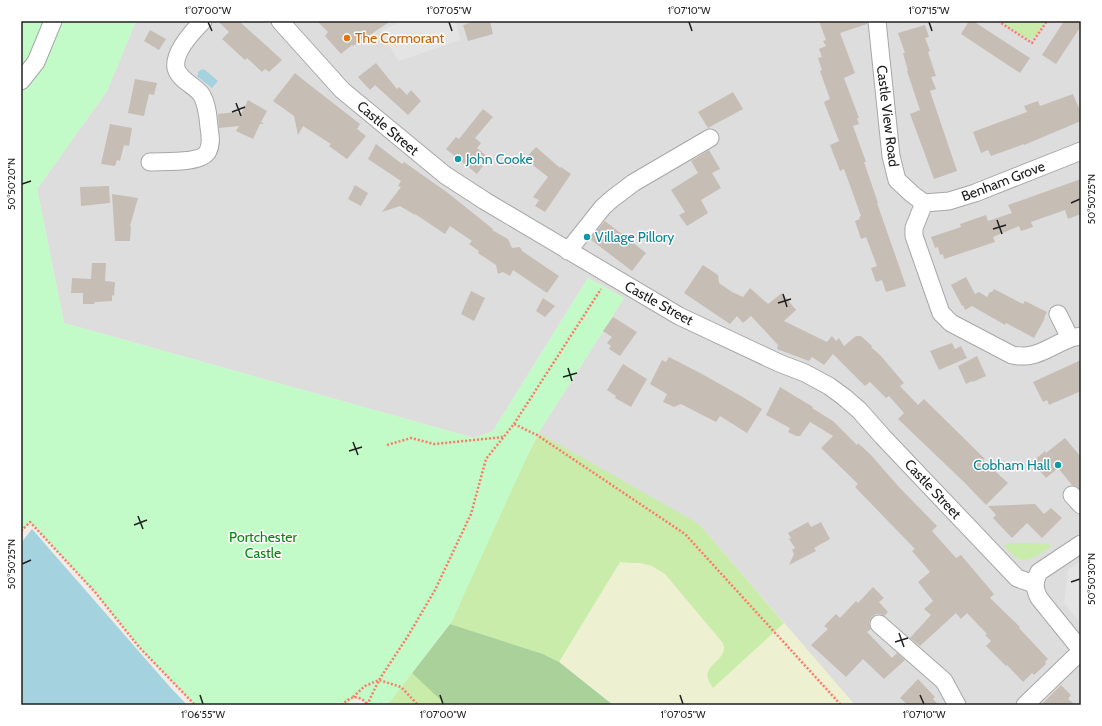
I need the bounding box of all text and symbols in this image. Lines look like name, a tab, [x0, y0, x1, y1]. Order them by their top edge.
text: 1°07'00"W	[185, 4, 232, 17]
text: 1°07'05"W	[427, 4, 472, 17]
text: 1°07'10"W	[668, 4, 711, 17]
text: 1°07'15"W	[908, 4, 950, 17]
place label: The Cormorant	[355, 29, 445, 47]
marker: The Cormorant	[342, 33, 352, 43]
street label: Castle View Road	[873, 64, 903, 168]
street label: Castle Street	[353, 97, 423, 159]
place label: John Cooke	[465, 150, 533, 168]
marker: John Cooke	[453, 154, 463, 164]
street label: Benham Grove	[959, 157, 1047, 205]
text: 50°50'20"N	[5, 158, 18, 210]
text: 50°50'25"N	[1085, 174, 1098, 224]
place label: Village Pillory	[595, 228, 674, 246]
marker: Village Pillory	[582, 232, 592, 242]
street label: Castle Street	[622, 277, 697, 329]
street label: Castle Street	[901, 455, 965, 523]
place label: Cobham Hall	[973, 456, 1051, 474]
marker: Cobham Hall	[1053, 460, 1063, 470]
park label: Portchester Castle	[229, 528, 297, 562]
text: 50°50'25"N	[5, 539, 18, 589]
text: 50°50'30"N	[1085, 553, 1098, 605]
text: 1°06'55"W	[181, 708, 226, 721]
text: 1°07'00"W	[420, 708, 467, 721]
text: 1°07'05"W	[661, 708, 706, 721]
text: 1°07'10"W	[903, 708, 946, 721]

